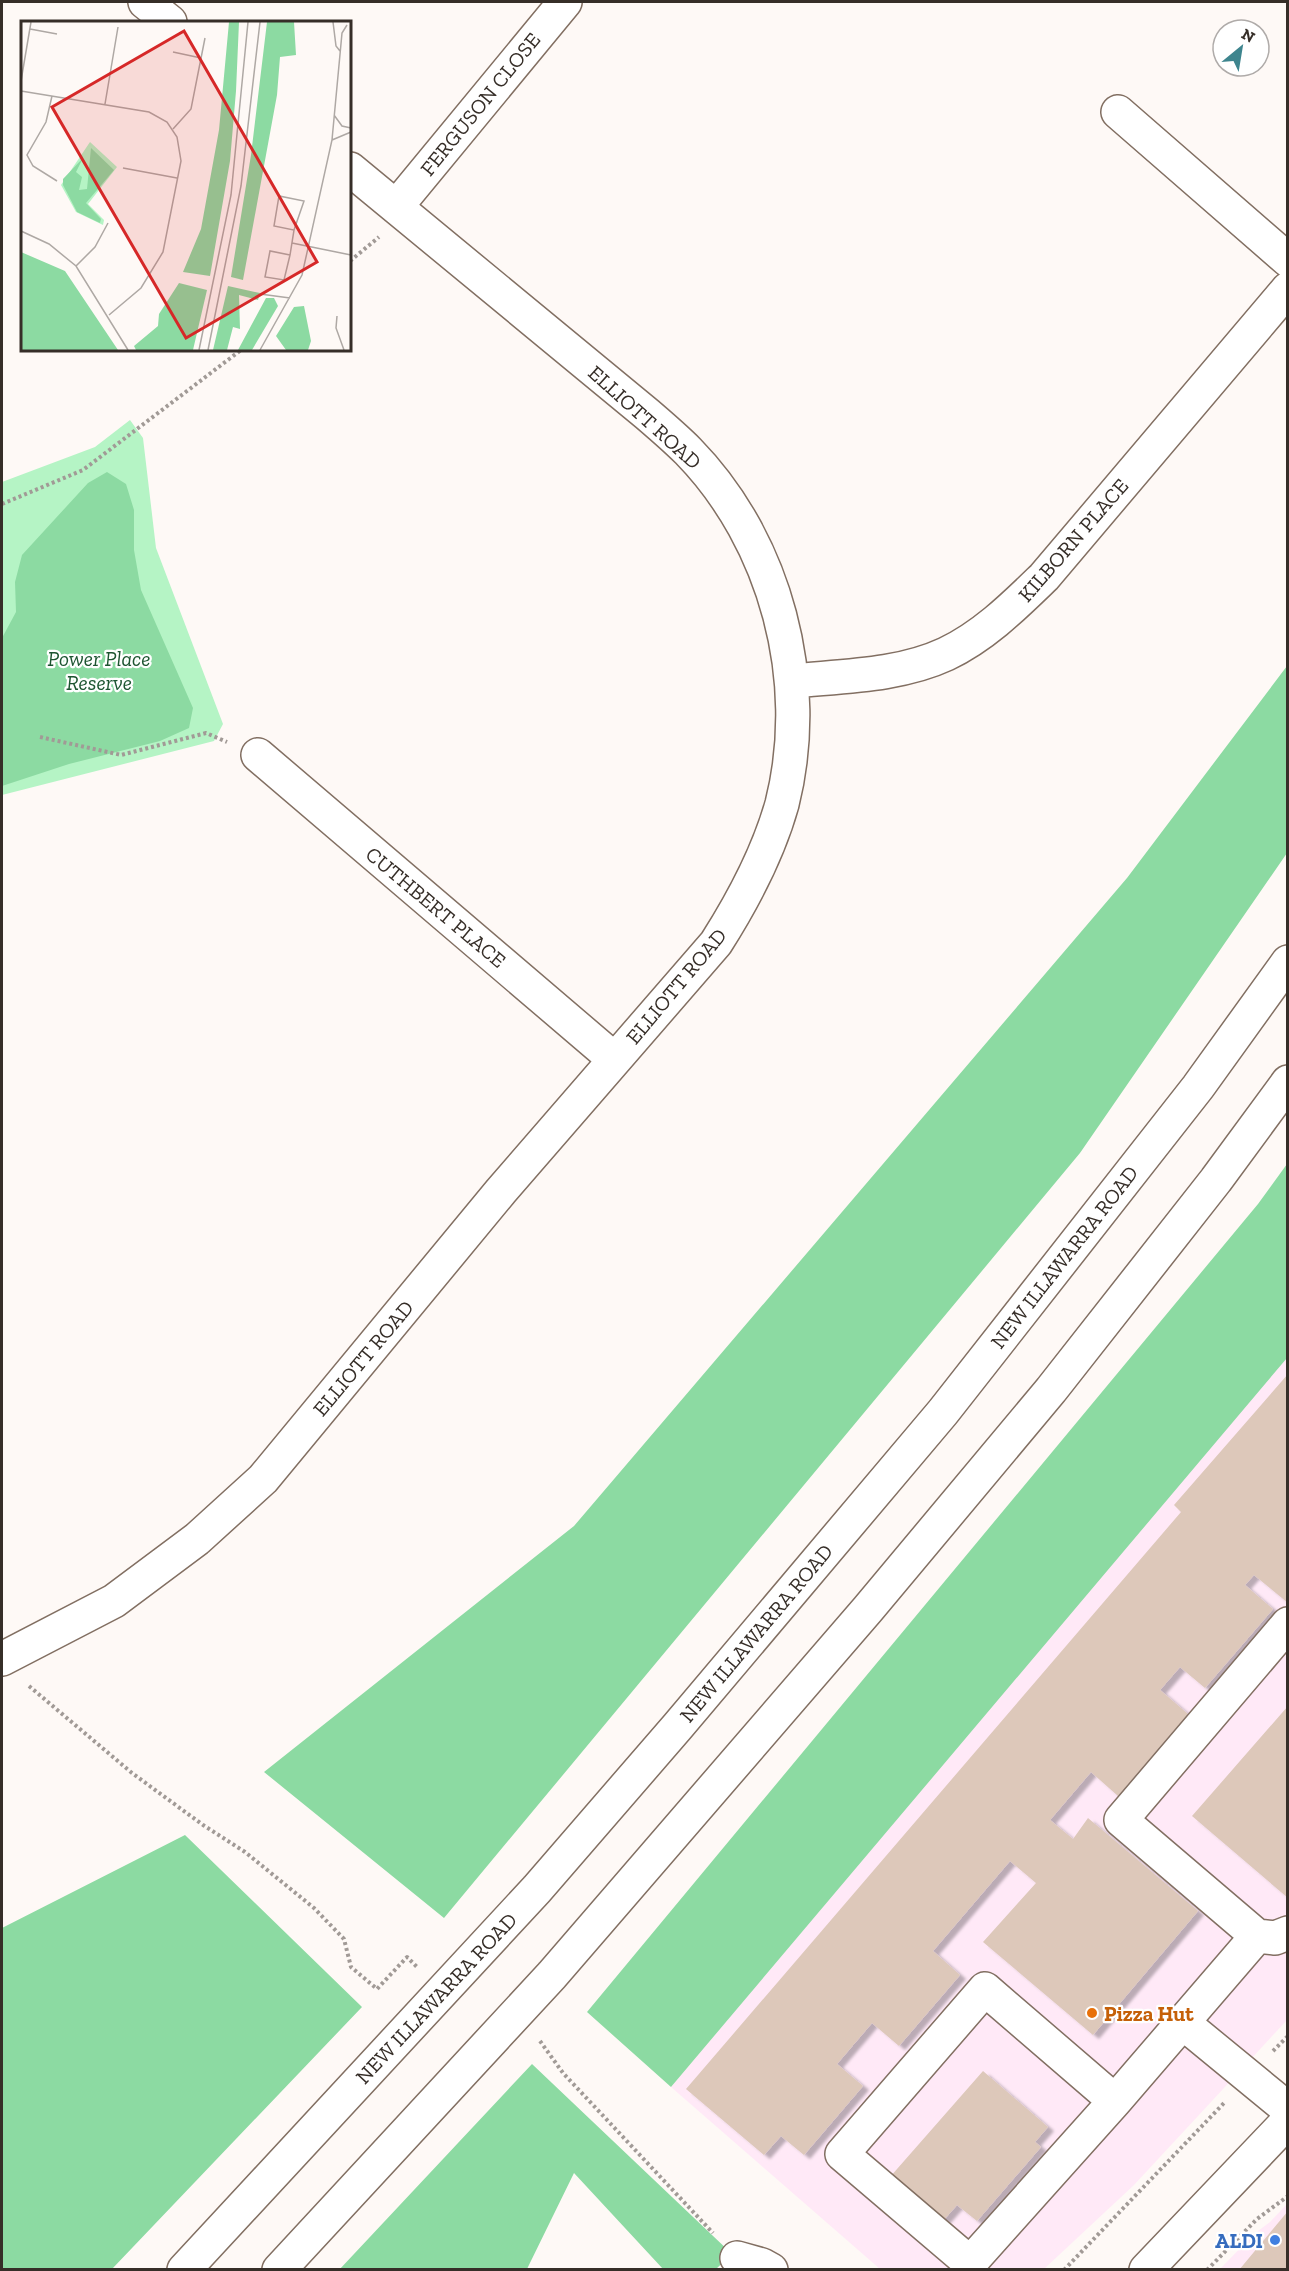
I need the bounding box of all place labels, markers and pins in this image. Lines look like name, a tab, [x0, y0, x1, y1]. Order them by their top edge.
place label: Pizza Hut	[1104, 2001, 1194, 2026]
marker: Pizza Hut	[1085, 2006, 1099, 2020]
place label: ALDI	[1215, 2228, 1263, 2253]
marker: ALDI	[1268, 2233, 1282, 2247]

